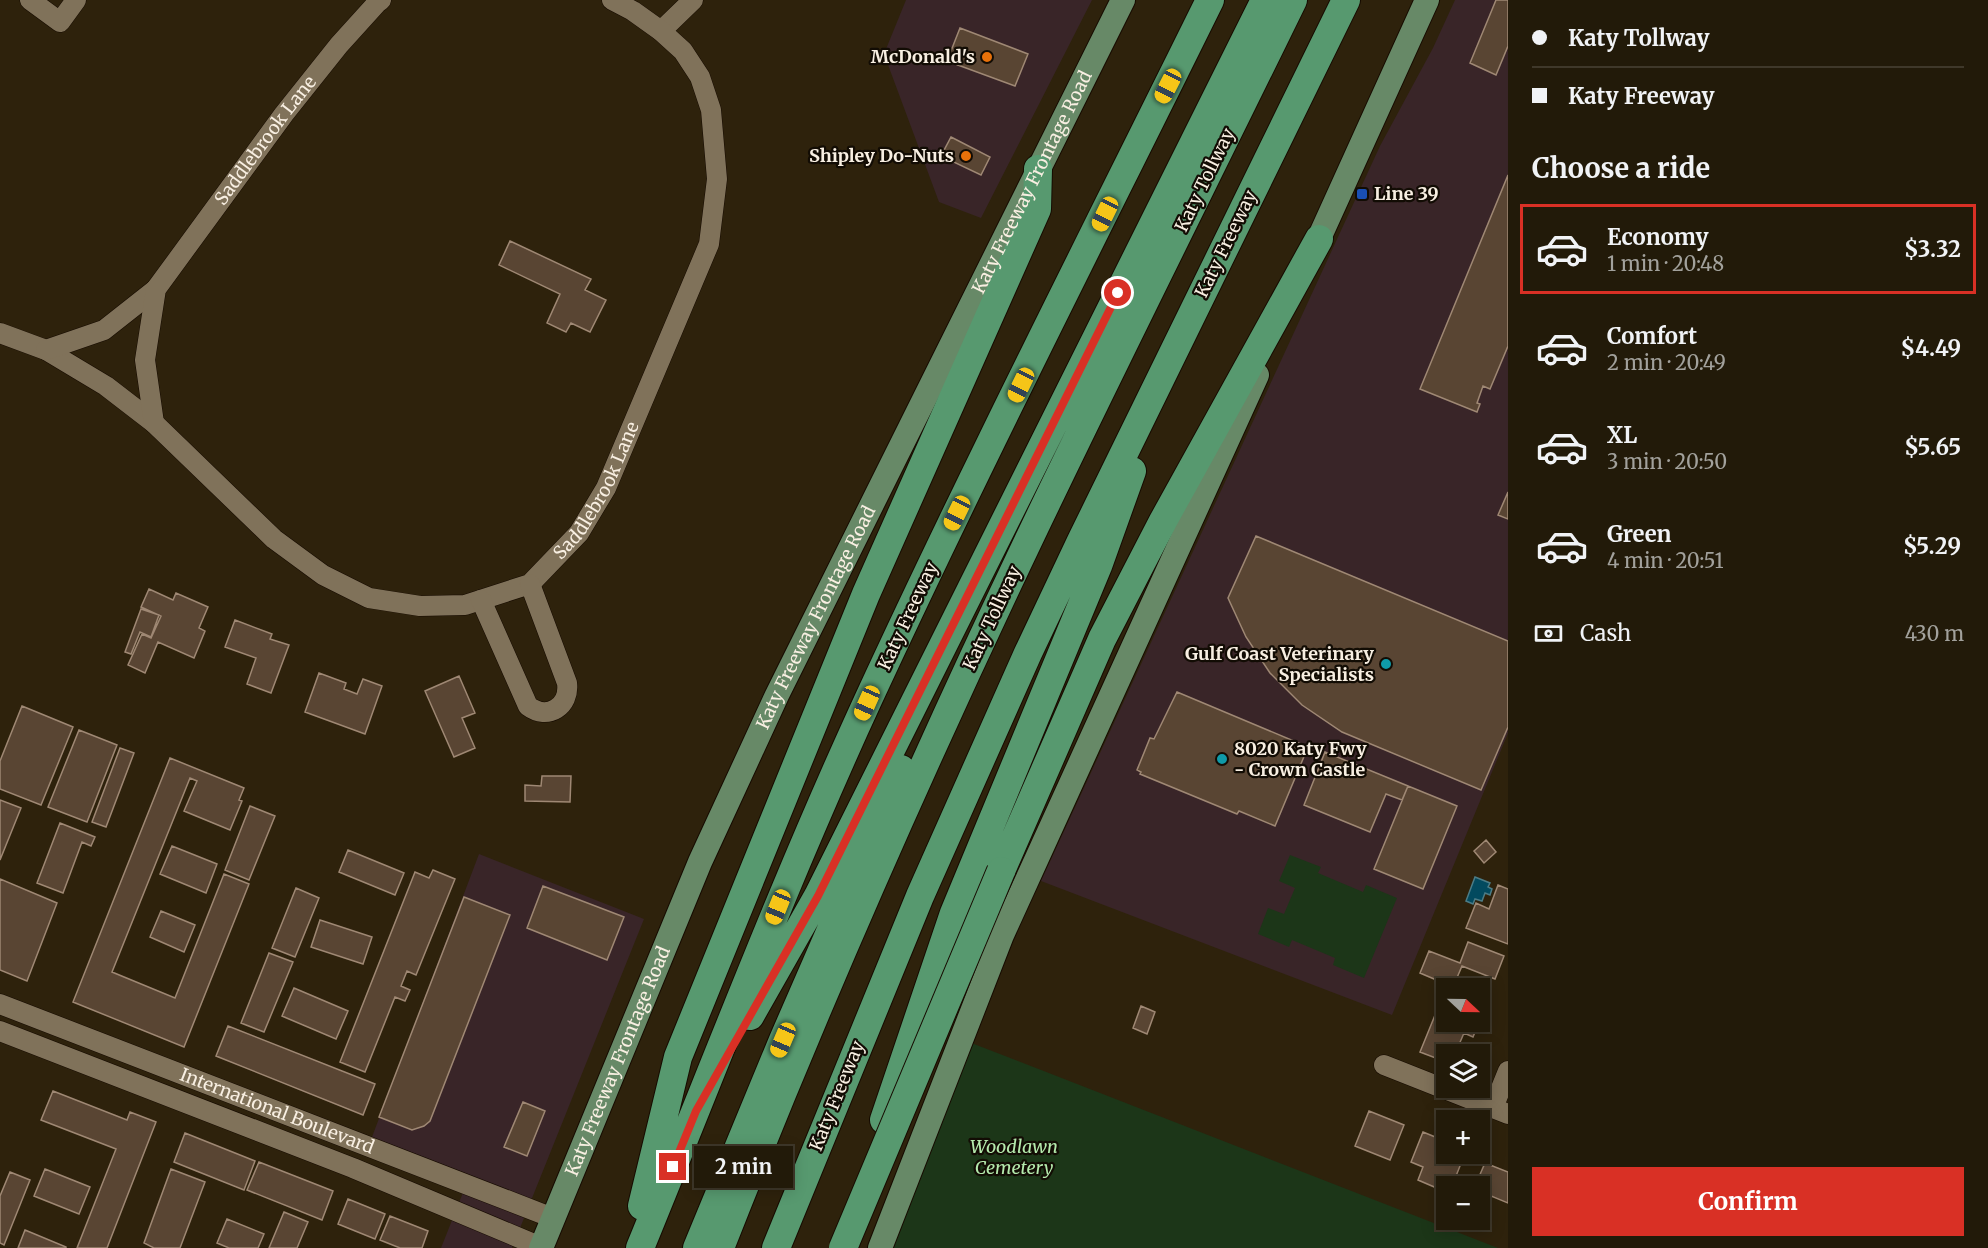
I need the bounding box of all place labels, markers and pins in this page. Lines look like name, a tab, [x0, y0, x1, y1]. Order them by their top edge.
place label: McDonald's	[871, 45, 975, 68]
marker: McDonald's	[980, 50, 994, 64]
place label: Shipley Do-Nuts	[809, 144, 954, 167]
marker: Shipley Do-Nuts	[959, 149, 973, 163]
place label: Line 39	[1374, 182, 1439, 205]
marker: Line 39	[1355, 187, 1369, 201]
place label: Gulf Coast Veterinary Specialists	[1185, 642, 1374, 686]
marker: Gulf Coast Veterinary Specialists	[1379, 657, 1393, 671]
place label: 8020 Katy Fwy - Crown Castle	[1234, 737, 1367, 781]
marker: 8020 Katy Fwy - Crown Castle	[1215, 752, 1229, 766]

